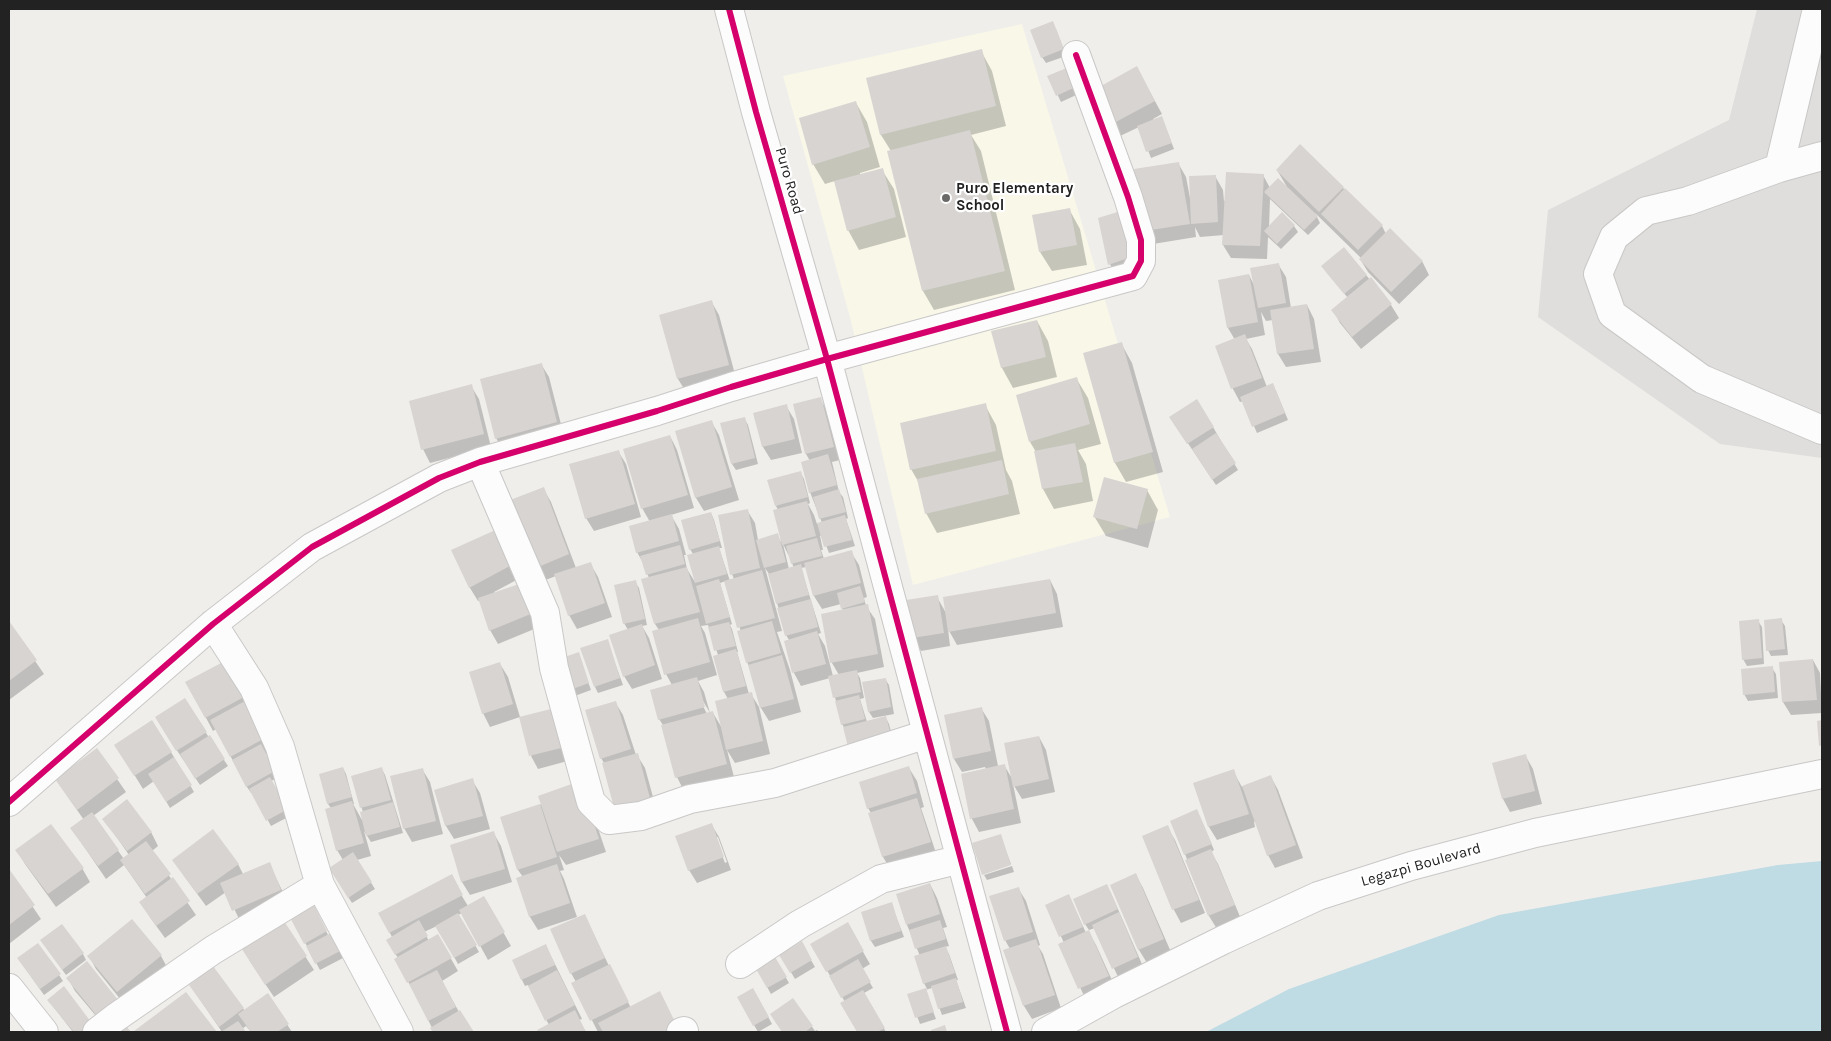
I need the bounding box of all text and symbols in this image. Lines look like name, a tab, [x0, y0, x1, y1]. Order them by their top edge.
street label: Puro Road	[771, 145, 807, 217]
place label: Puro Elementary School	[956, 180, 1073, 215]
marker: Puro Elementary School	[940, 192, 952, 204]
street label: Legazpi Boulevard	[1359, 839, 1483, 891]

